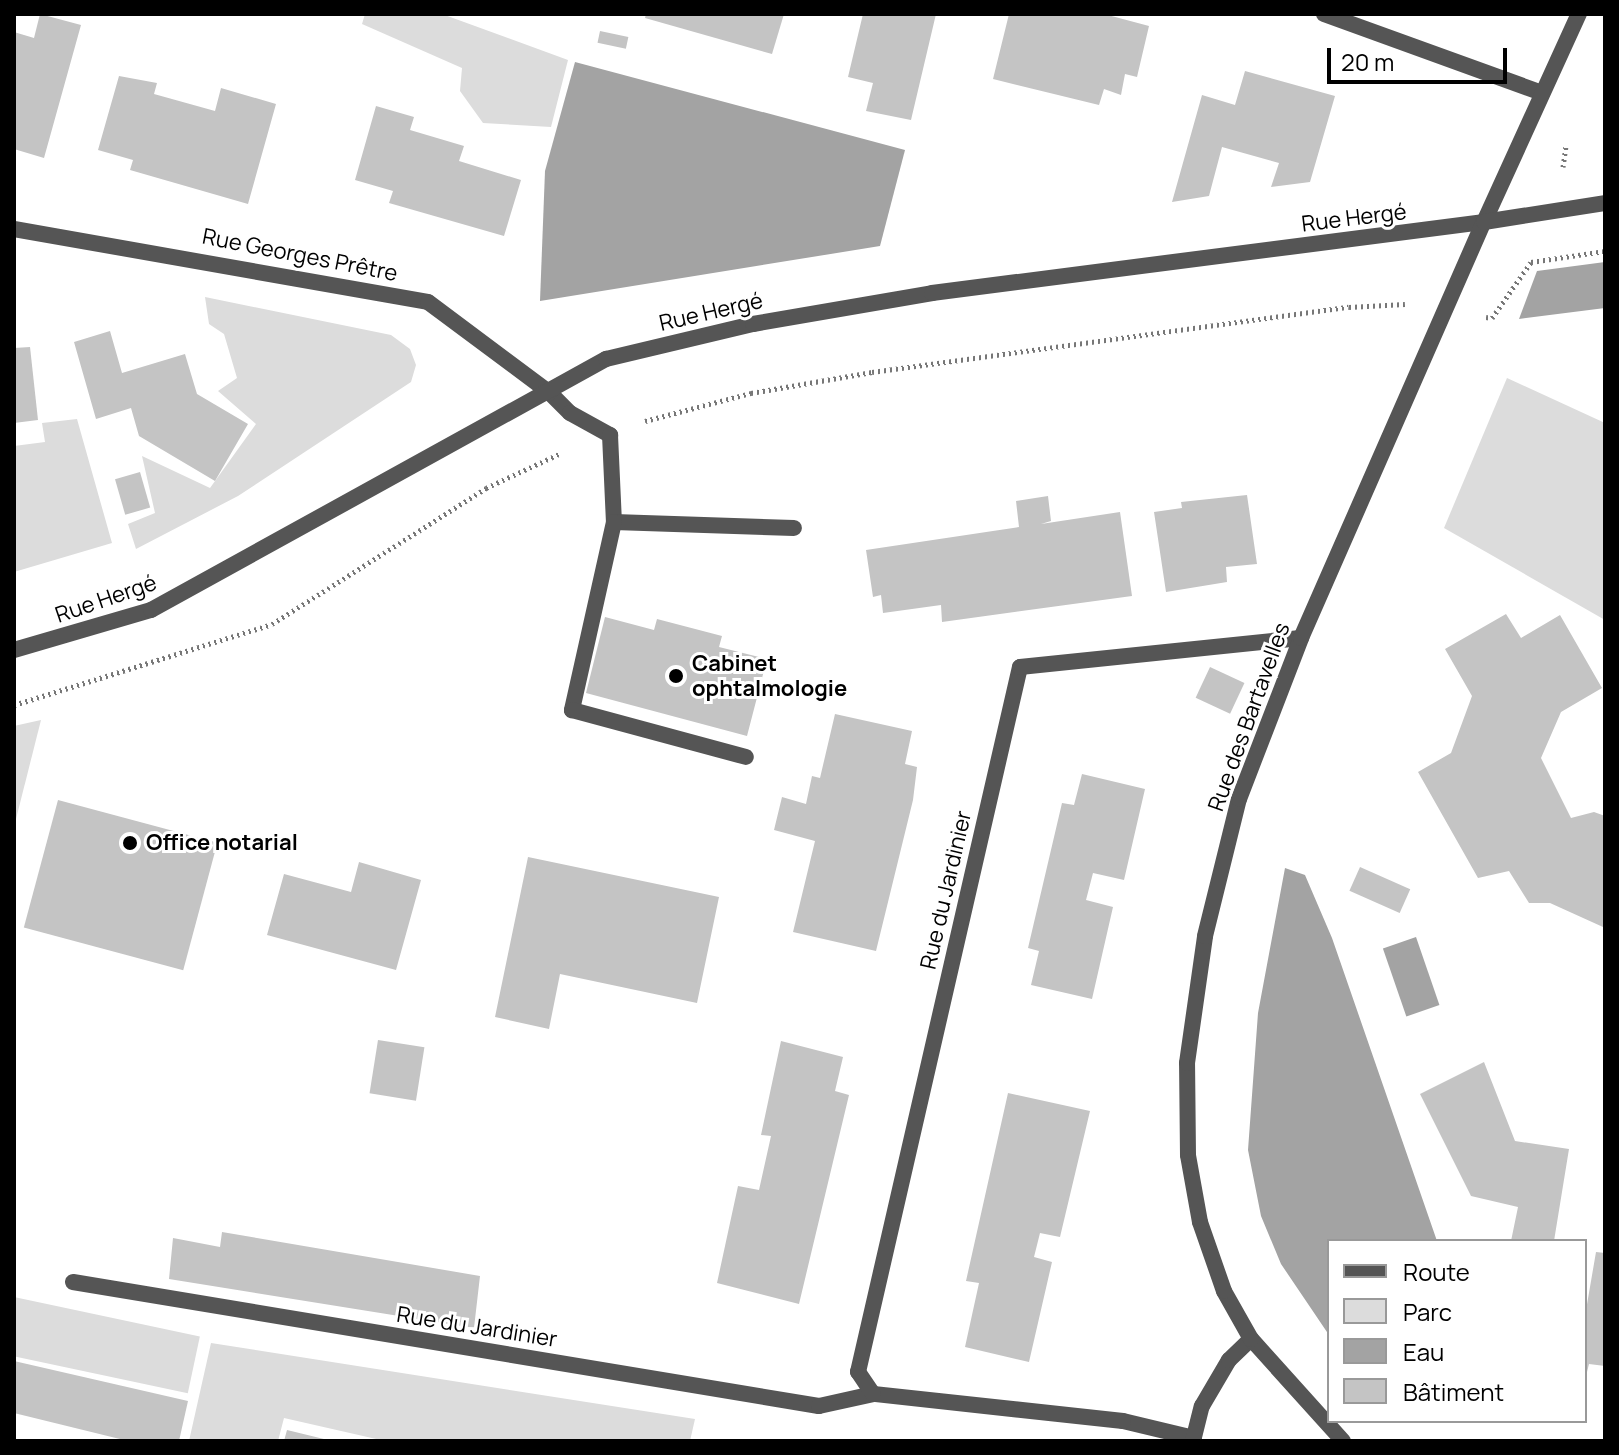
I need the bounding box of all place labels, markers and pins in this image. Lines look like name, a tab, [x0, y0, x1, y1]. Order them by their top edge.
place label: Cabinet ophtalmologie	[692, 650, 847, 702]
marker: Cabinet ophtalmologie	[667, 667, 685, 685]
place label: Office notarial	[146, 830, 298, 856]
marker: Office notarial	[121, 834, 139, 852]

